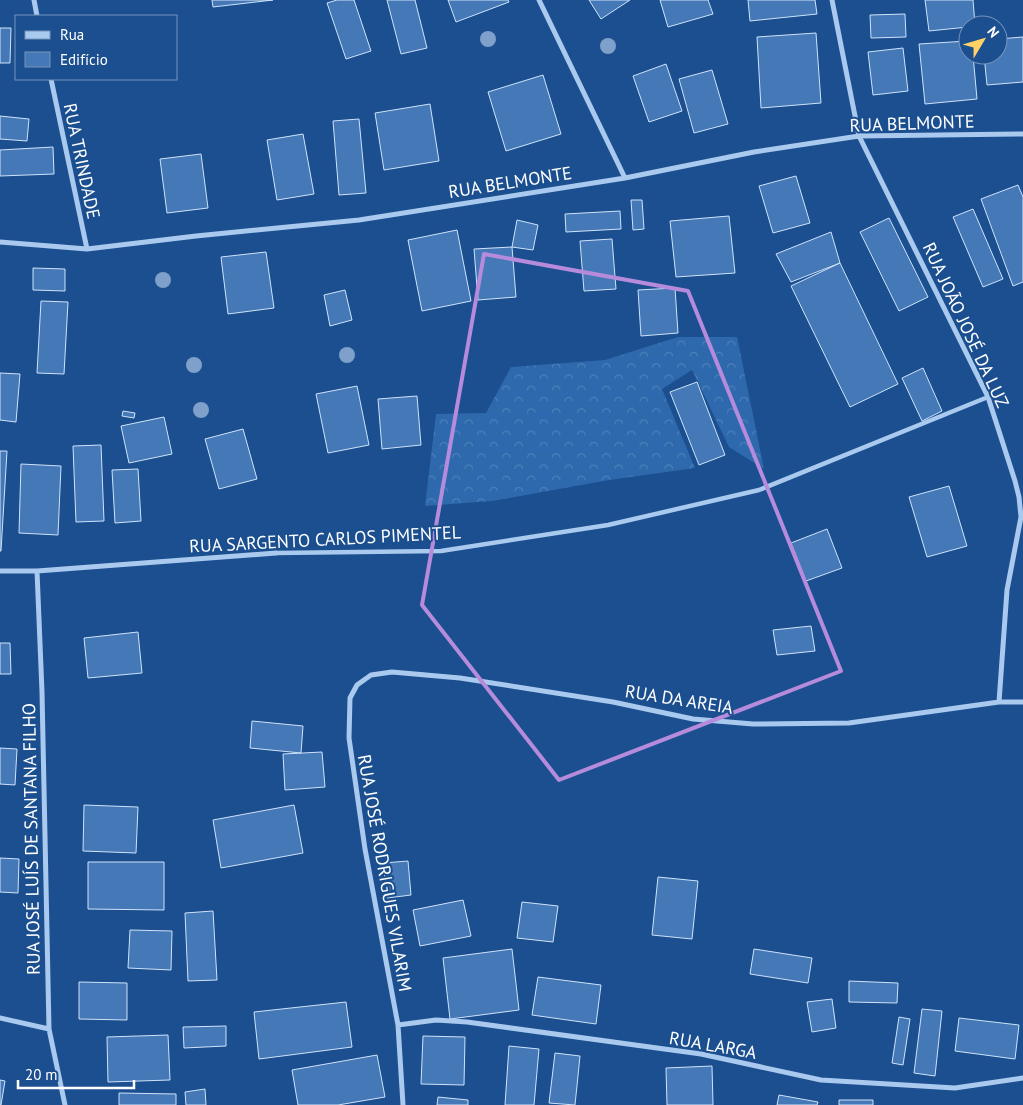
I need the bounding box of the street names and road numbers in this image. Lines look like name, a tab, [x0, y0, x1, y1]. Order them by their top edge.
street label: RUA TRINDADE	[59, 101, 105, 221]
street label: RUA BELMONTE	[849, 109, 975, 137]
street label: RUA BELMONTE	[447, 161, 573, 203]
street label: RUA JOÃO JOSÉ DA LUZ	[918, 239, 1014, 411]
street label: RUA SARGENTO CARLOS PIMENTEL	[189, 520, 461, 558]
street label: RUA DA AREIA	[623, 679, 735, 719]
street label: RUA JOSÉ LUÍS DE SANTANA FILHO	[17, 703, 45, 975]
street label: RUA JOSÉ RODRIGUES VILARIM	[353, 753, 417, 993]
street label: RUA LARGA	[667, 1026, 759, 1064]

